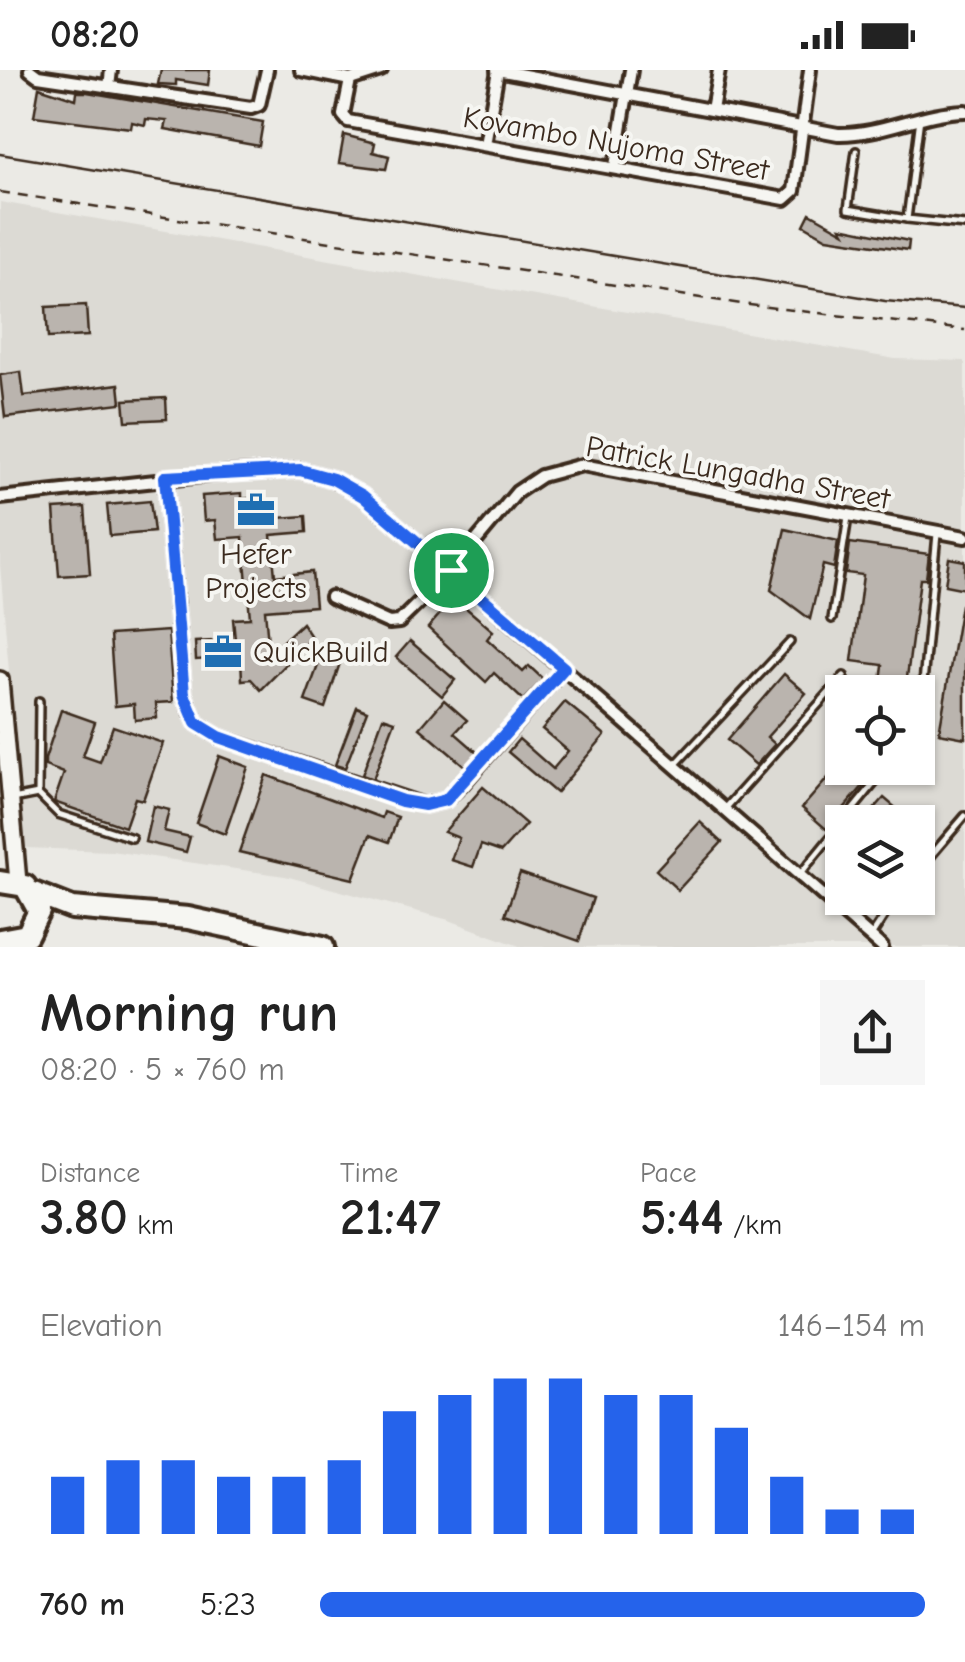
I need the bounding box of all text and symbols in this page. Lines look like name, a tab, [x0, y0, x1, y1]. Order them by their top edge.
text: 08:20	[50, 13, 140, 57]
street label: Kovambo Nujoma Street	[460, 100, 773, 188]
street label: Patrick Lungadha Street	[583, 429, 894, 517]
office icon: Hefer Projects	[235, 489, 277, 531]
pin	[409, 528, 494, 613]
place label: Hefer Projects	[205, 537, 307, 606]
icon: arrive	[424, 543, 479, 598]
office icon: QuickBuild	[202, 631, 244, 673]
place label: QuickBuild	[253, 635, 389, 670]
map controls	[825, 675, 935, 915]
button: locate	[825, 675, 935, 785]
button: layers	[825, 805, 935, 915]
button: share	[820, 980, 925, 1085]
text: Morning run	[40, 981, 338, 1045]
text: 08:20 · 5 × 760 m	[40, 1051, 285, 1088]
text: Distance	[40, 1157, 140, 1189]
text: Time	[340, 1157, 398, 1189]
text: Pace	[640, 1157, 696, 1189]
text: 3.80	[40, 1189, 128, 1247]
text: 21:47	[340, 1189, 441, 1247]
text: 5:44	[640, 1189, 724, 1247]
text: km	[128, 1209, 174, 1241]
text: /km	[724, 1209, 782, 1241]
text: Elevation	[40, 1307, 163, 1344]
text: 146–154 m	[778, 1307, 925, 1344]
text: 760 m	[40, 1586, 125, 1623]
text: 5:23	[200, 1586, 256, 1623]

